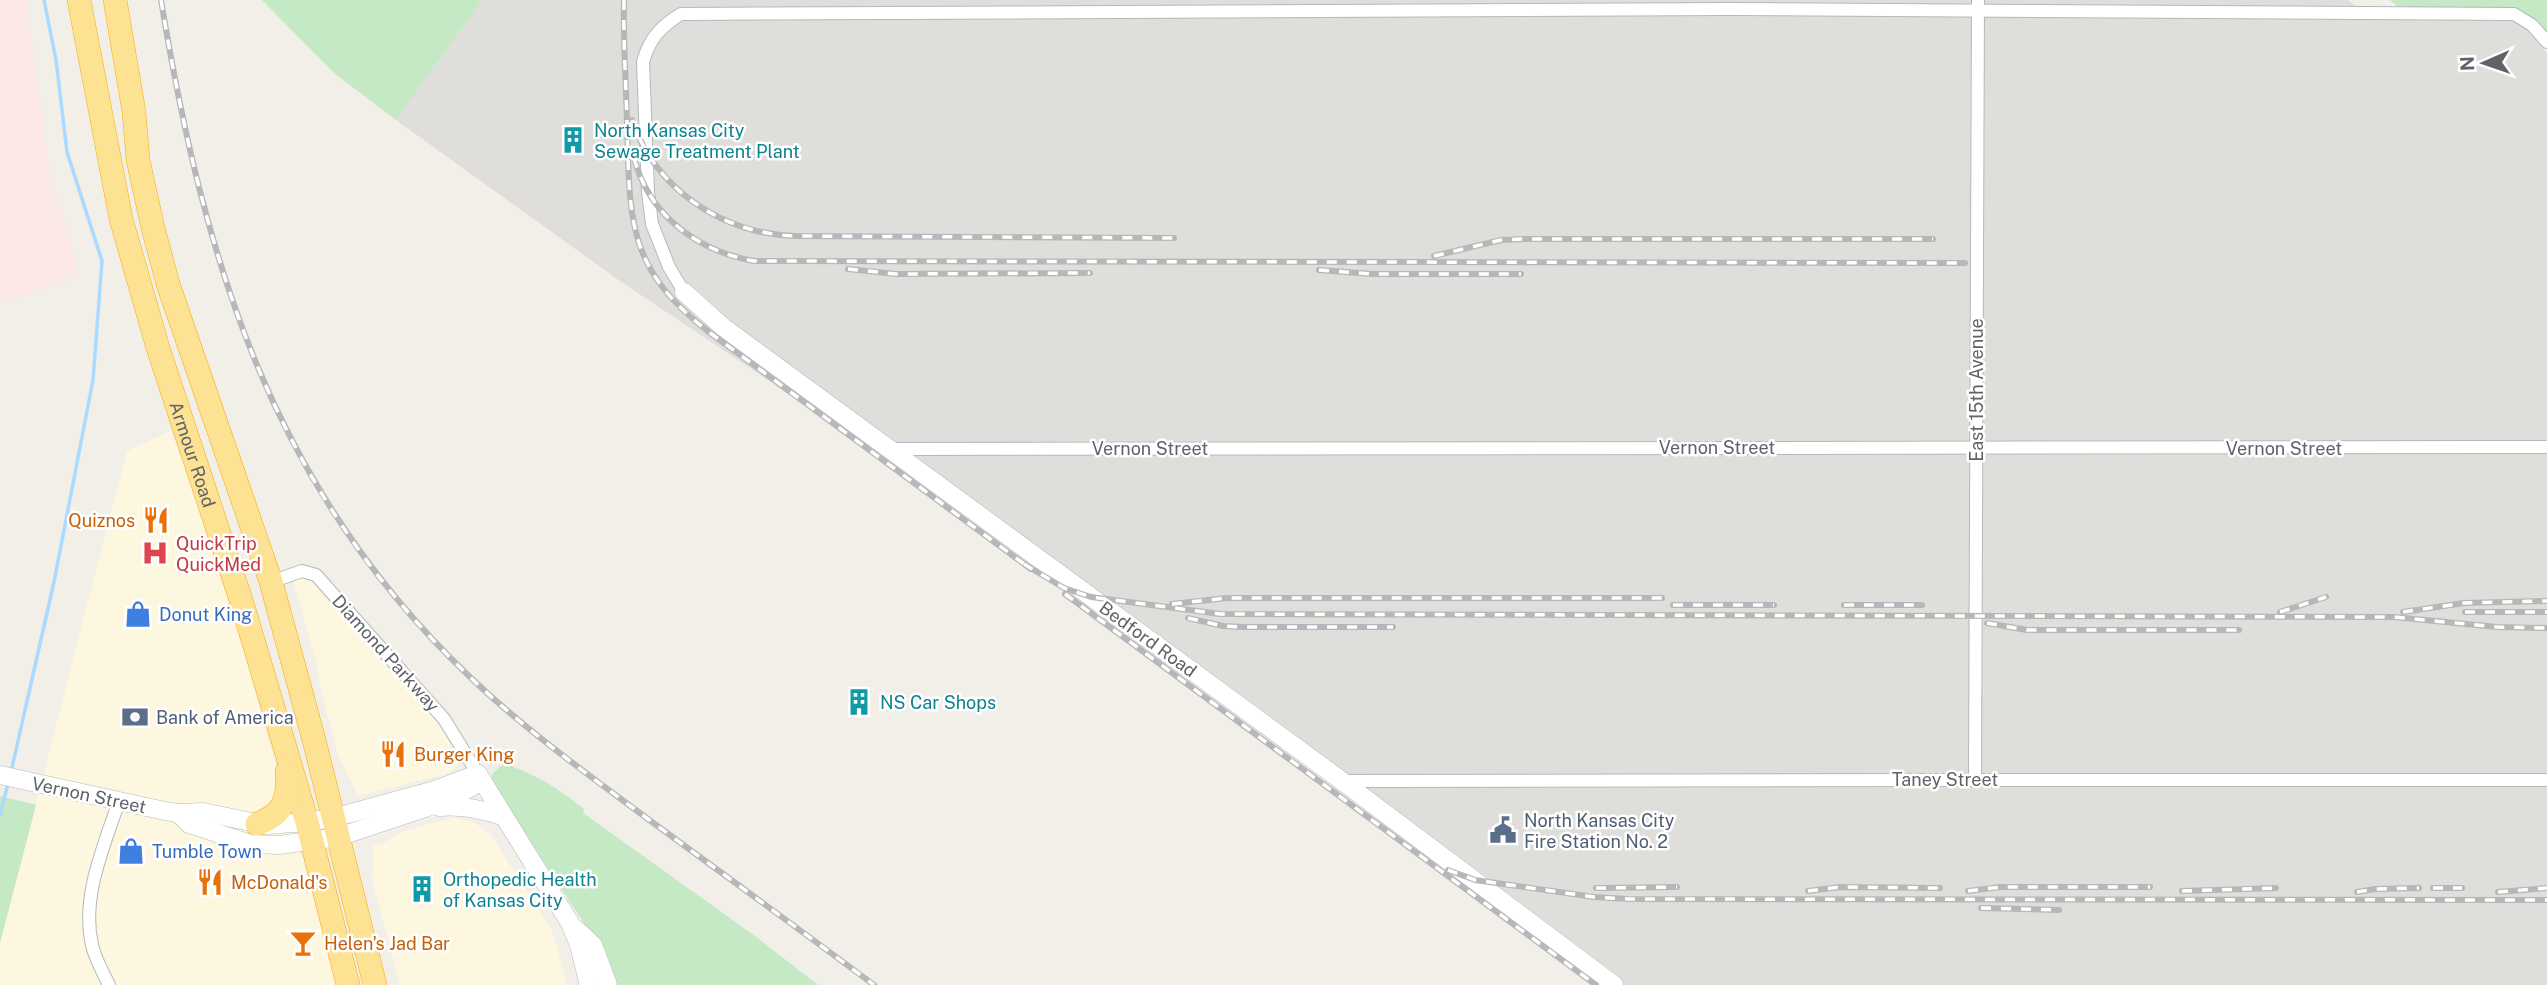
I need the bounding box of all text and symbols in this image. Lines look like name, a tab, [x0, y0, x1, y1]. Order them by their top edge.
north arrow	[2449, 28, 2519, 98]
text: N	[2456, 56, 2478, 71]
place label: North Kansas City Sewage Treatment Plant	[594, 120, 800, 162]
building icon: North Kansas City Sewage Treatment Plant	[558, 125, 588, 155]
street label: East 15th Avenue	[1966, 318, 1987, 462]
street label: Armour Road	[166, 399, 220, 510]
street label: Vernon Street	[1659, 437, 1775, 458]
street label: Vernon Street	[1092, 438, 1208, 459]
street label: Vernon Street	[2226, 438, 2342, 459]
restaurant icon: Quiznos	[141, 505, 171, 535]
place label: Quiznos	[68, 510, 135, 531]
place label: QuickTrip QuickMed	[176, 533, 261, 575]
hospital icon: QuickTrip QuickMed	[140, 538, 170, 568]
street label: Diamond Parkway	[328, 590, 444, 716]
street label: Bedford Road	[1095, 597, 1201, 681]
shop icon: Donut King	[123, 599, 153, 629]
place label: Donut King	[159, 604, 252, 625]
building icon: NS Car Shops	[844, 687, 874, 717]
place label: NS Car Shops	[880, 692, 996, 713]
bank icon: Bank of America	[120, 702, 150, 732]
place label: Bank of America	[156, 707, 294, 728]
restaurant icon: Burger King	[378, 739, 408, 769]
place label: Burger King	[414, 744, 514, 765]
street label: Taney Street	[1892, 769, 1998, 790]
street label: Vernon Street	[30, 773, 148, 817]
place label: North Kansas City Fire Station No. 2	[1524, 810, 1675, 852]
public building icon: North Kansas City Fire Station No. 2	[1488, 815, 1518, 845]
shop icon: Tumble Town	[116, 836, 146, 866]
place label: Tumble Town	[152, 841, 262, 862]
restaurant icon: McDonald's	[195, 867, 225, 897]
place label: Orthopedic Health of Kansas City	[443, 869, 597, 911]
place label: McDonald's	[231, 872, 327, 893]
building icon: Orthopedic Health of Kansas City	[407, 874, 437, 904]
bar icon: Helen's Jad Bar	[288, 928, 318, 958]
place label: Helen's Jad Bar	[324, 933, 450, 954]

